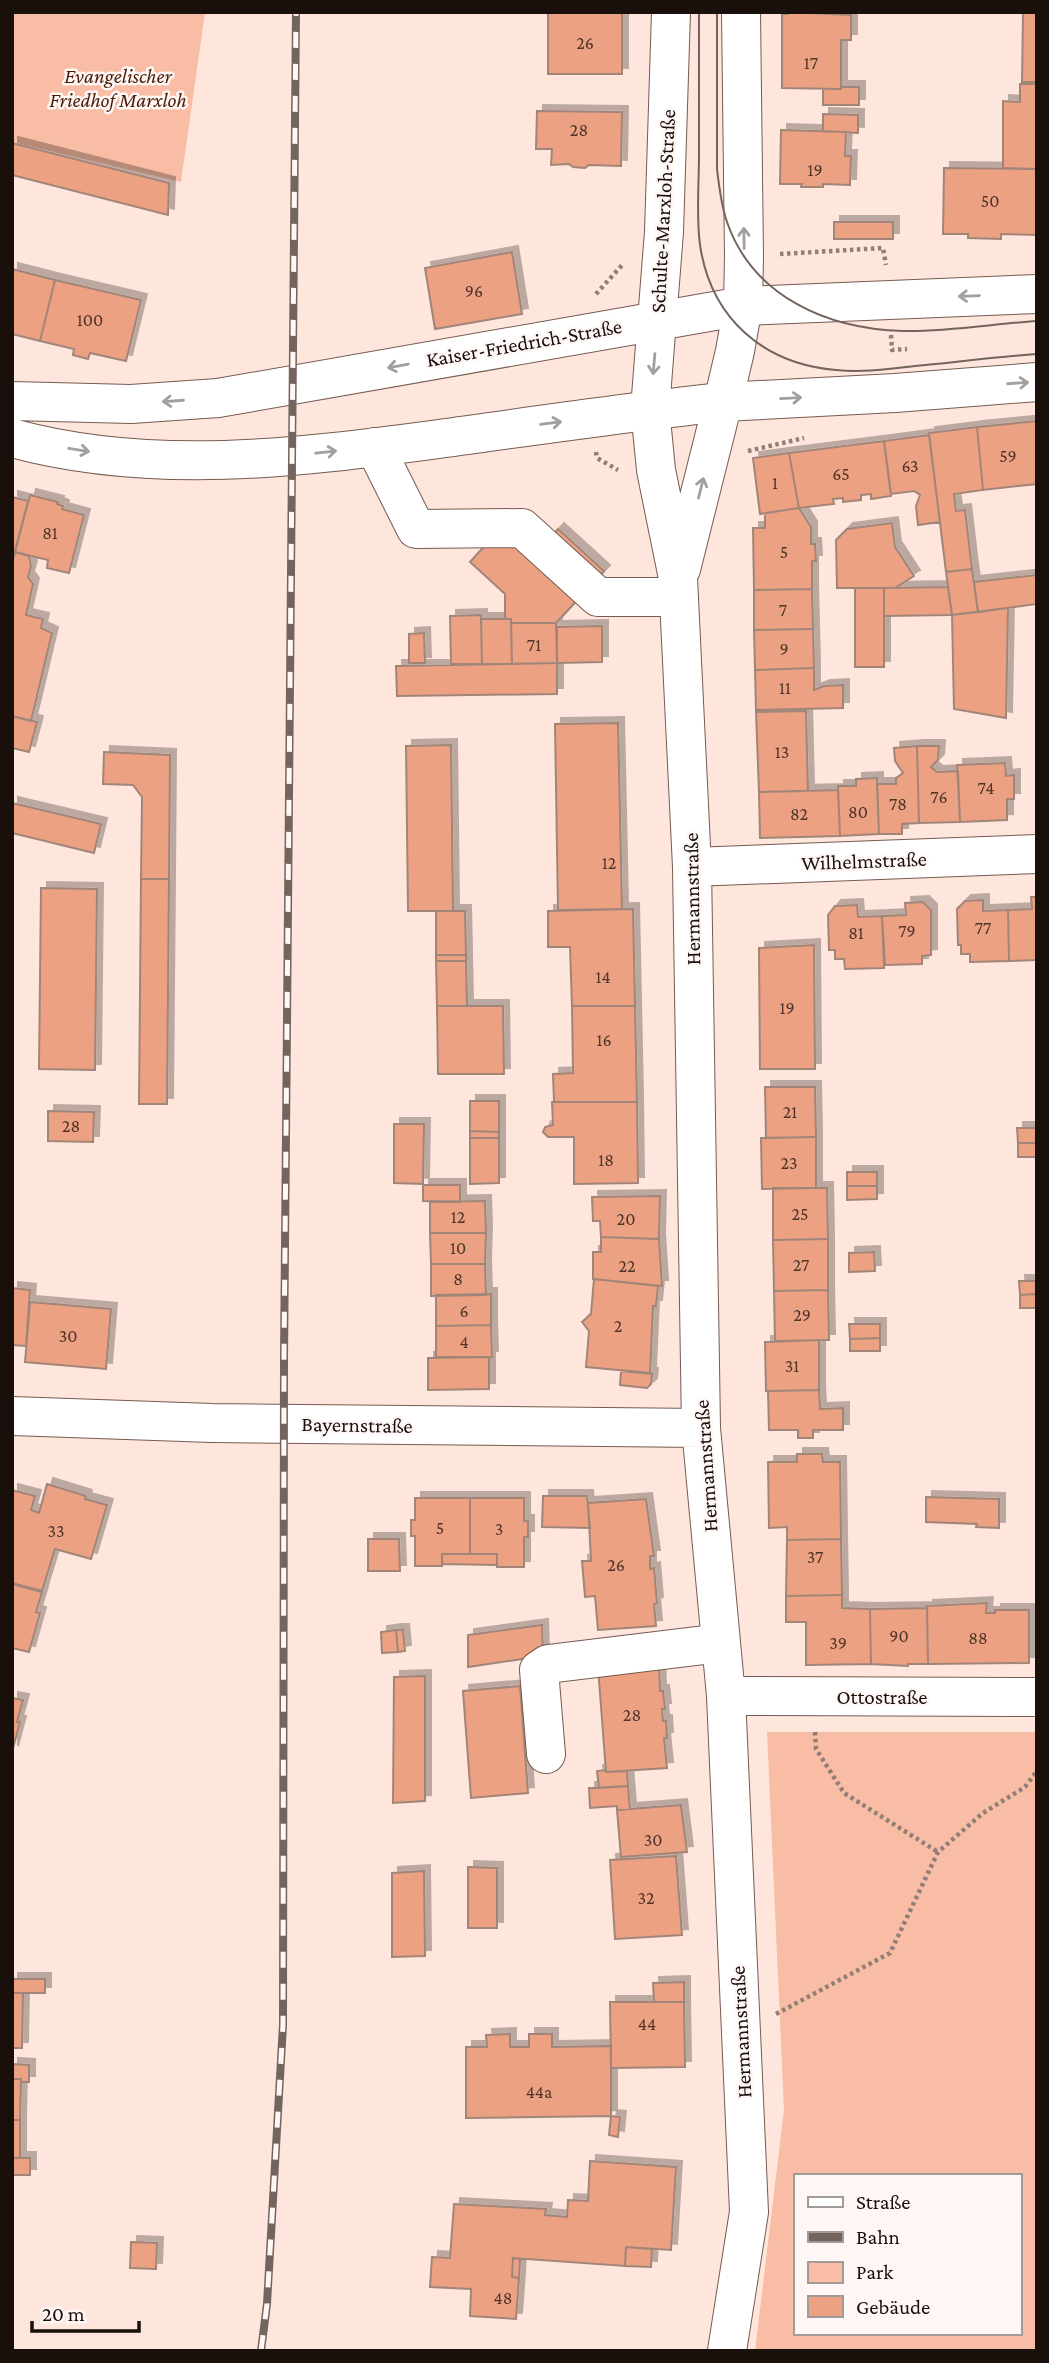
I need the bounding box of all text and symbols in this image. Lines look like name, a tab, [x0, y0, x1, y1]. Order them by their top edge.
house number: 26	[576, 33, 594, 53]
house number: 17	[804, 53, 818, 73]
park label: Evangelischer Friedhof Marxloh	[49, 64, 187, 112]
street label: Schulte-Marxloh-Straße	[646, 109, 680, 313]
house number: 28	[570, 120, 588, 140]
house number: 19	[807, 160, 823, 180]
house number: 50	[981, 191, 999, 211]
one-way arrow	[737, 226, 751, 249]
house number: 96	[465, 281, 483, 301]
one-way arrow	[957, 290, 980, 303]
house number: 100	[77, 310, 103, 330]
street label: Kaiser-Friedrich-Straße	[424, 314, 624, 372]
one-way arrow	[647, 353, 660, 375]
one-way arrow	[387, 360, 410, 373]
one-way arrow	[1006, 376, 1028, 389]
one-way arrow	[779, 391, 801, 404]
one-way arrow	[162, 395, 185, 408]
one-way arrow	[539, 417, 562, 430]
one-way arrow	[67, 444, 90, 457]
one-way arrow	[314, 446, 336, 459]
house number: 59	[999, 446, 1017, 466]
house number: 63	[901, 456, 919, 476]
house number: 65	[832, 464, 850, 484]
house number: 1	[772, 473, 778, 493]
one-way arrow	[695, 477, 708, 500]
house number: 81	[42, 523, 58, 543]
house number: 5	[780, 542, 788, 562]
house number: 7	[779, 600, 787, 620]
house number: 71	[527, 635, 541, 655]
house number: 9	[779, 639, 789, 659]
house number: 11	[779, 678, 791, 698]
house number: 13	[775, 742, 789, 762]
house number: 74	[978, 778, 994, 798]
house number: 76	[930, 787, 948, 807]
house number: 78	[889, 794, 907, 814]
house number: 80	[848, 802, 868, 822]
house number: 82	[790, 804, 808, 824]
street label: Hermannstraße	[679, 833, 705, 965]
street label: Wilhelmstraße	[801, 847, 927, 875]
house number: 12	[602, 853, 616, 873]
house number: 77	[975, 918, 991, 938]
house number: 79	[898, 921, 916, 941]
house number: 81	[848, 923, 864, 943]
house number: 14	[595, 967, 611, 987]
house number: 19	[779, 998, 795, 1018]
house number: 16	[596, 1030, 612, 1050]
house number: 21	[783, 1102, 797, 1122]
house number: 28	[62, 1116, 80, 1136]
house number: 18	[598, 1150, 614, 1170]
house number: 23	[780, 1153, 798, 1173]
house number: 25	[791, 1204, 809, 1224]
house number: 12	[451, 1207, 465, 1227]
house number: 20	[617, 1209, 635, 1229]
house number: 10	[450, 1238, 466, 1258]
house number: 27	[793, 1255, 809, 1275]
house number: 22	[618, 1256, 636, 1276]
house number: 8	[453, 1269, 463, 1289]
house number: 6	[459, 1301, 469, 1321]
house number: 29	[793, 1305, 811, 1325]
house number: 2	[614, 1316, 622, 1336]
house number: 30	[59, 1326, 77, 1346]
house number: 4	[459, 1332, 469, 1352]
house number: 31	[785, 1356, 799, 1376]
street label: Hermannstraße	[689, 1399, 723, 1533]
street label: Bayernstraße	[301, 1412, 413, 1438]
house number: 5	[436, 1518, 444, 1538]
house number: 3	[495, 1519, 503, 1539]
house number: 33	[48, 1521, 65, 1541]
house number: 37	[807, 1547, 823, 1567]
house number: 26	[607, 1555, 625, 1575]
house number: 90	[889, 1626, 909, 1646]
house number: 88	[968, 1628, 988, 1648]
house number: 39	[829, 1633, 847, 1653]
street label: Ottostraße	[836, 1685, 928, 1709]
house number: 28	[623, 1705, 641, 1725]
house number: 30	[644, 1830, 662, 1850]
house number: 32	[637, 1888, 655, 1908]
street label: Hermannstraße	[726, 1965, 756, 2099]
house number: 44	[638, 2014, 656, 2034]
house number: 44a	[526, 2082, 552, 2102]
legend	[794, 2174, 1021, 2335]
text: Straße	[856, 2190, 910, 2214]
text: Bahn	[856, 2225, 900, 2249]
text: Park	[856, 2260, 893, 2284]
house number: 48	[494, 2288, 512, 2308]
scale bar	[32, 2290, 138, 2334]
text: Gebäude	[856, 2295, 930, 2319]
text: 20 m	[42, 2302, 85, 2326]

